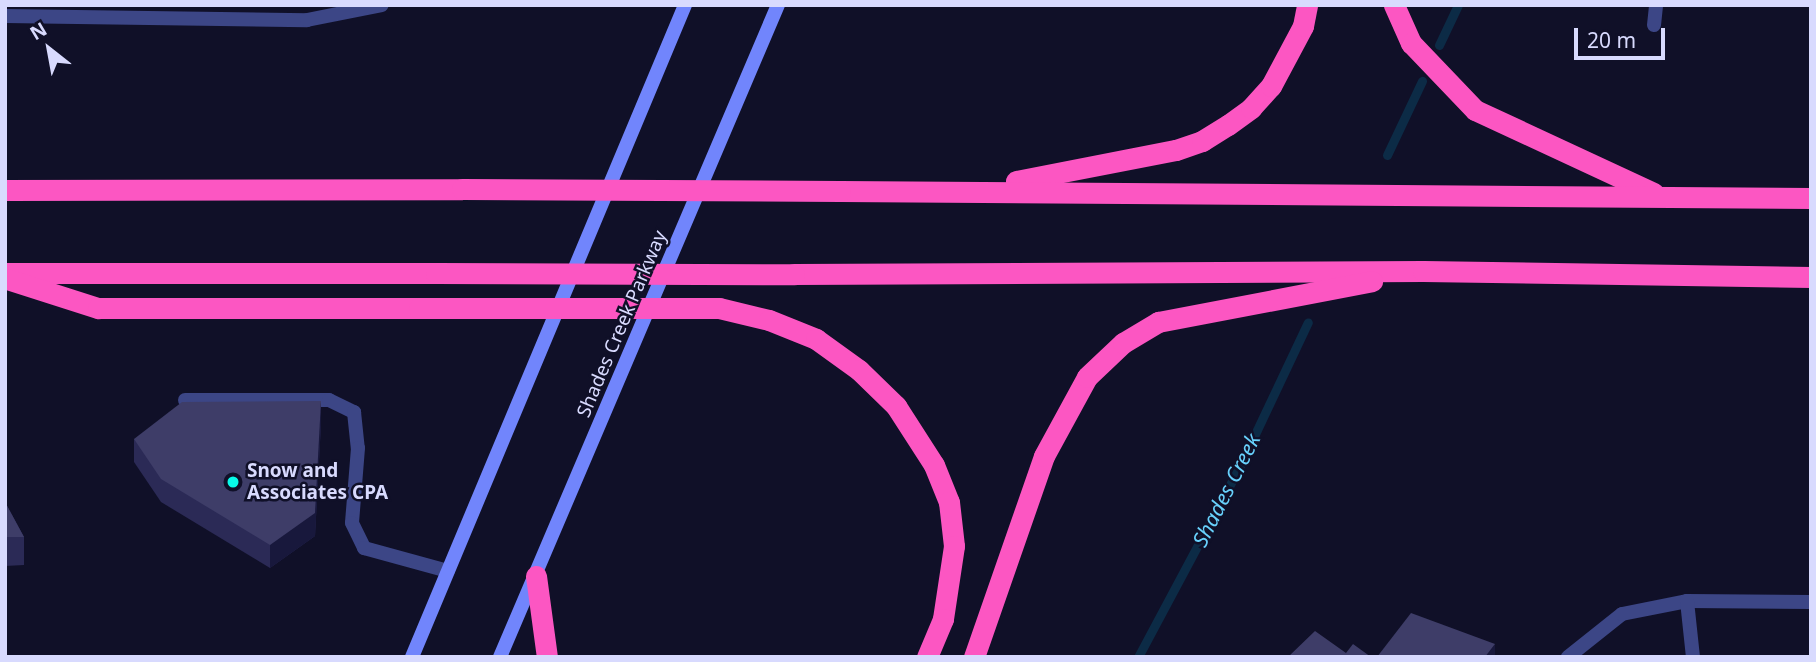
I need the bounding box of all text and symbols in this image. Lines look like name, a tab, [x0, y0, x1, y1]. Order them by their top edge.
north arrow	[14, 14, 84, 84]
scale bar	[1578, 14, 1669, 58]
text: N	[25, 16, 51, 46]
text: 20 m	[1587, 26, 1636, 54]
street label: Shades Creek Parkway	[572, 227, 672, 421]
water label: Shades Creek	[1187, 429, 1265, 551]
place label: Snow and Associates CPA	[247, 460, 388, 504]
marker: Snow and Associates CPA	[225, 474, 241, 490]

